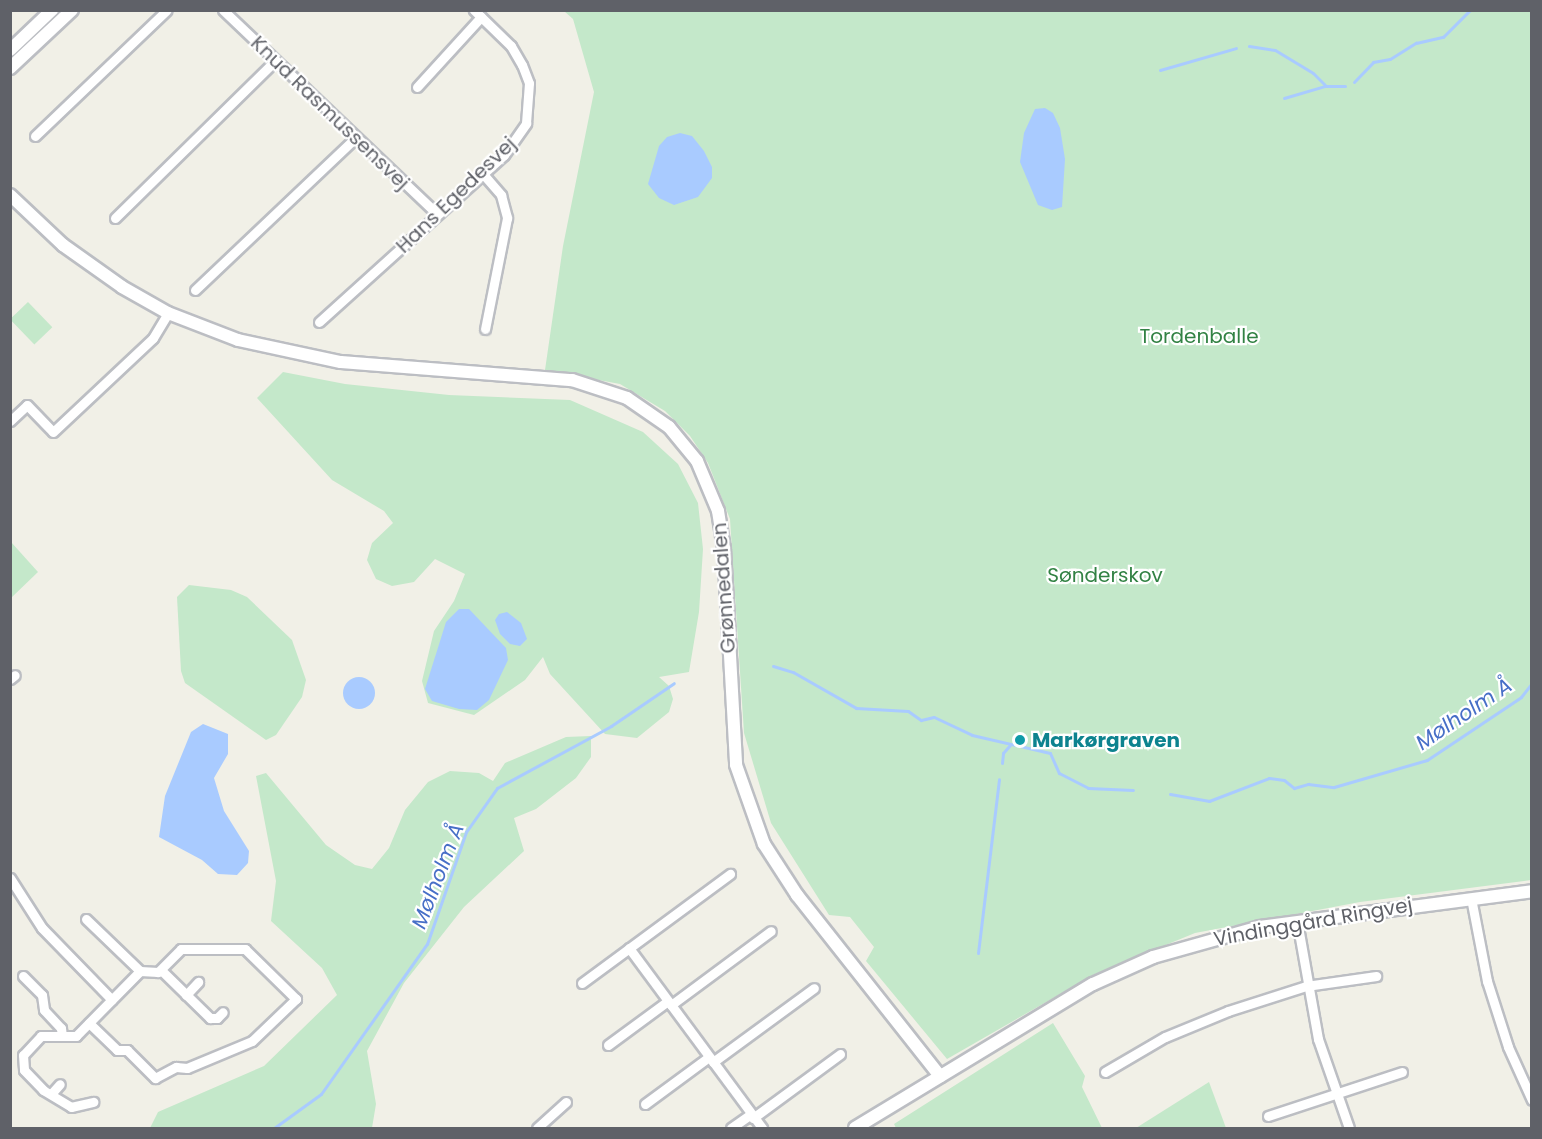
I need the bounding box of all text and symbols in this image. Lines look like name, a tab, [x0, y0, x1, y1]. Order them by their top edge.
street label: Knud Rasmussensvej	[246, 31, 414, 195]
street label: Hans Egedesvej	[391, 132, 521, 258]
park label: Tordenballe	[1139, 324, 1259, 348]
street label: Grønnedalen	[707, 522, 741, 654]
park label: Sønderskov	[1047, 563, 1163, 587]
water label: Mølholm Å	[1411, 673, 1517, 755]
place label: Markørgraven	[1032, 728, 1180, 752]
marker: Markørgraven	[1013, 733, 1027, 747]
water label: Mølholm Å	[406, 820, 470, 932]
street label: Vindinggård Ringvej	[1212, 893, 1414, 951]

